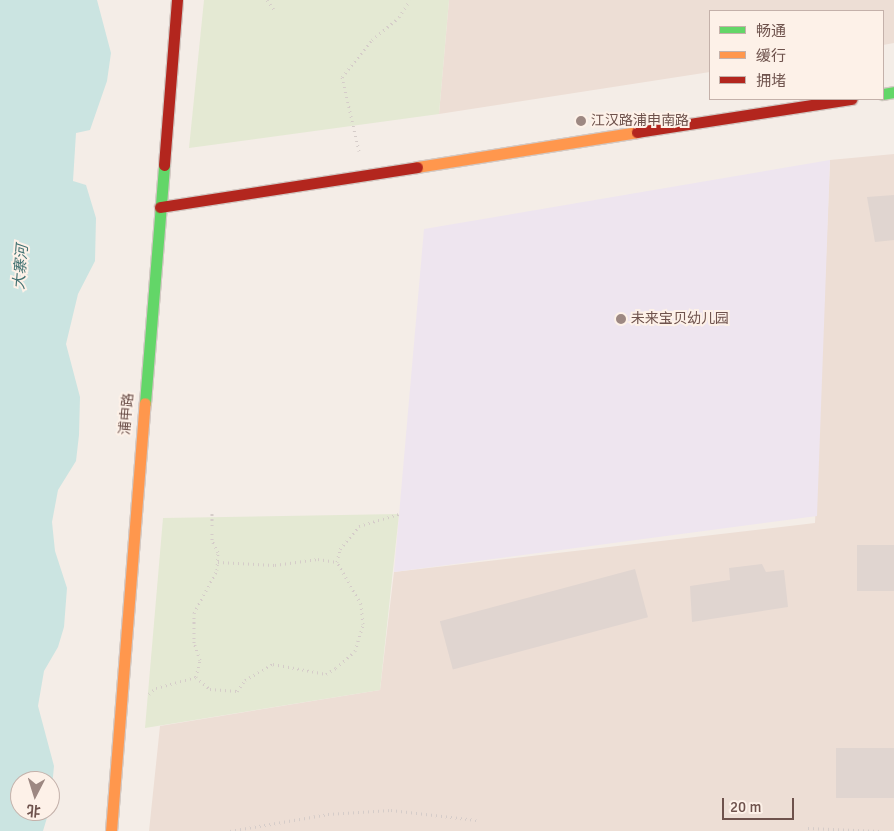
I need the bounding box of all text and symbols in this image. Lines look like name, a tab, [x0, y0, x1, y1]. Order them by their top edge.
legend	[709, 10, 884, 100]
text: 畅通	[756, 22, 786, 40]
text: 缓行	[756, 47, 786, 65]
text: 拥堵	[756, 72, 786, 90]
place label: 江汉路浦申南路	[591, 113, 689, 129]
marker: 江汉路浦申南路	[575, 115, 587, 127]
water label: 大寨河	[10, 244, 32, 290]
place label: 未来宝贝幼儿园	[631, 311, 729, 327]
marker: 未来宝贝幼儿园	[615, 313, 627, 325]
street label: 浦申路	[117, 392, 137, 436]
north arrow	[10, 771, 60, 821]
scale bar	[724, 788, 796, 820]
text: 20 m	[730, 798, 761, 816]
text: 北	[26, 801, 41, 820]

